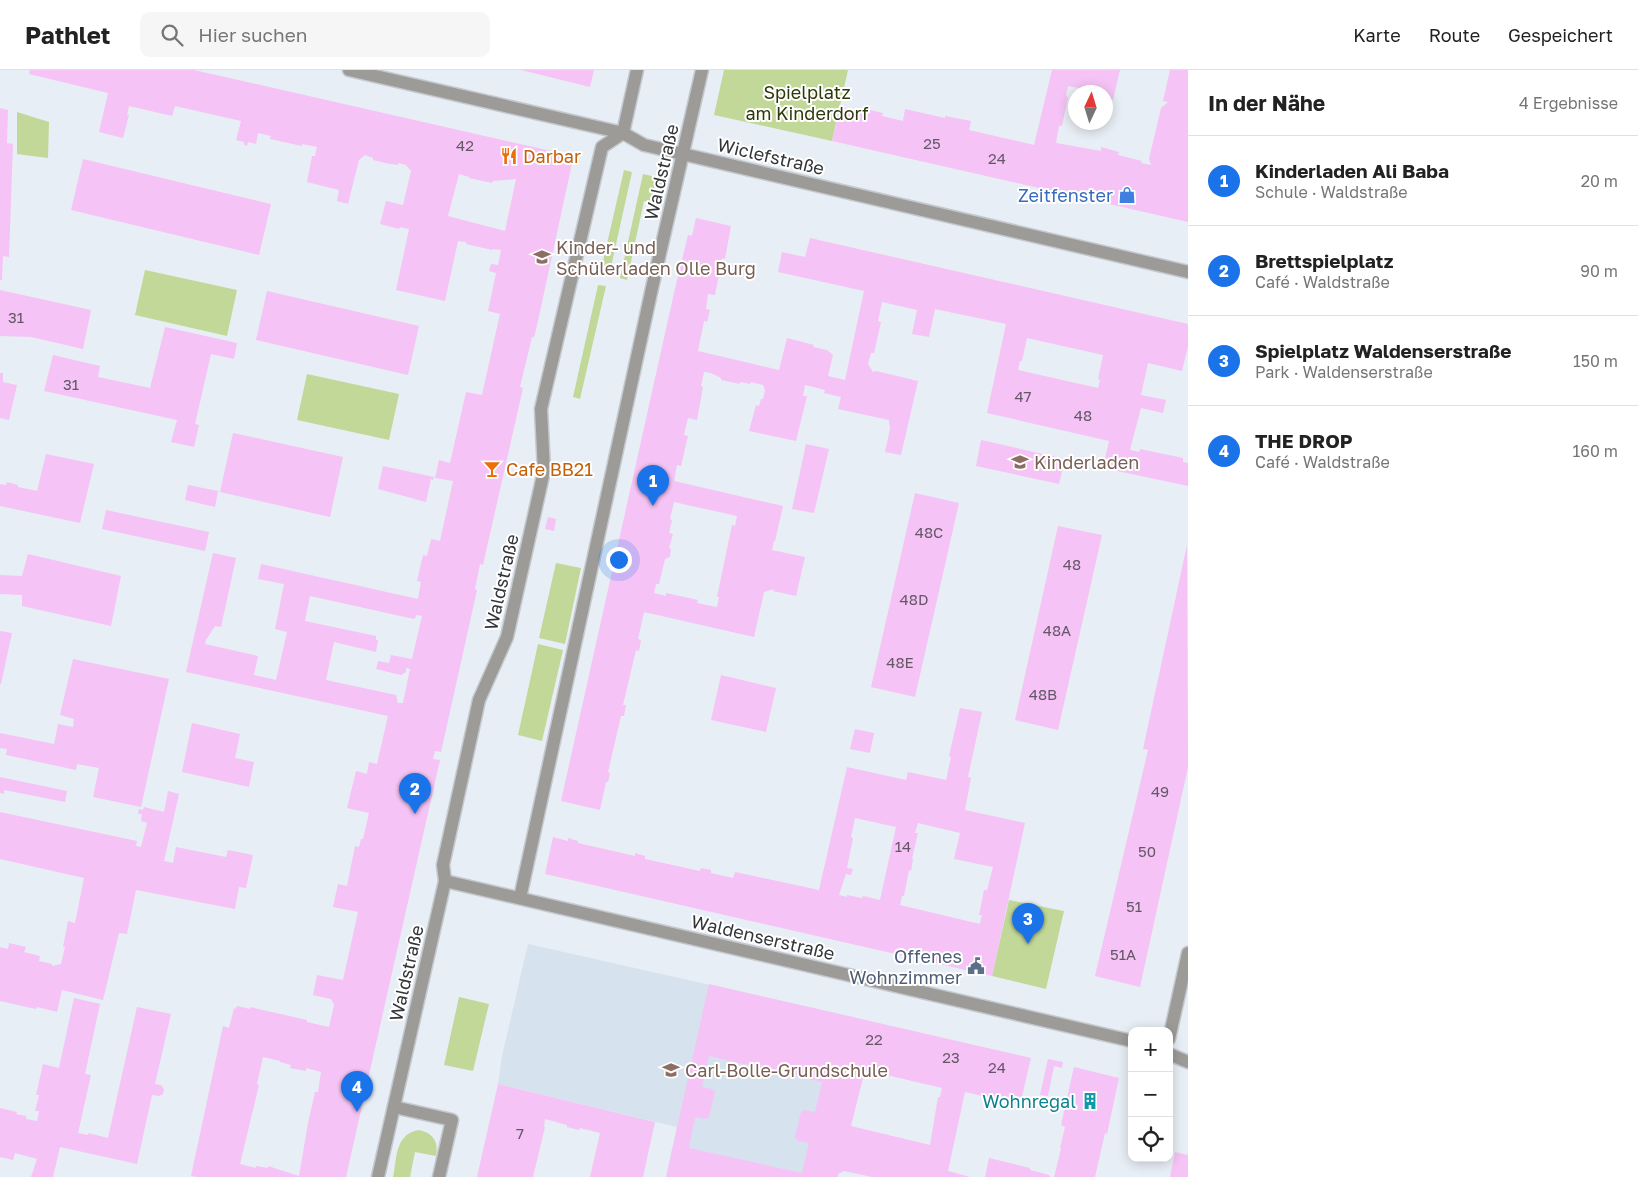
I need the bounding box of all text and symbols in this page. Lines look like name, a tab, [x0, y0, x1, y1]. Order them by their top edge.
search box	[140, 12, 490, 57]
text: Pathlet	[25, 20, 110, 49]
icon: search	[158, 21, 186, 49]
text: Hier suchen	[198, 23, 307, 46]
text: Karte	[1353, 24, 1401, 46]
text: Route	[1429, 24, 1480, 46]
text: Gespeichert	[1508, 24, 1613, 46]
park label: Spielplatz am Kinderdorf	[745, 81, 869, 124]
north arrow	[1068, 85, 1113, 130]
text: In der Nähe	[1208, 90, 1325, 116]
text: 4 Ergebnisse	[1519, 93, 1618, 113]
street label: Waldstraße	[639, 122, 683, 222]
street label: Wiclefstraße	[715, 133, 827, 179]
house number: 25	[923, 134, 941, 152]
house number: 42	[456, 136, 474, 154]
place label: Darbar	[523, 145, 581, 167]
restaurant icon: Darbar	[499, 146, 519, 166]
house number: 24	[988, 149, 1006, 167]
text: Kinderladen Ali Baba	[1255, 159, 1449, 182]
text: 1	[1220, 171, 1228, 191]
text: 20 m	[1581, 171, 1618, 191]
text: Schule · Waldstraße	[1255, 182, 1408, 202]
place label: Zeitfenster	[1018, 184, 1113, 206]
shop icon: Zeitfenster	[1117, 185, 1137, 205]
place label: Kinder- und Schülerladen Olle Burg	[556, 236, 756, 279]
school or university icon: Kinder- und Schülerladen Olle Burg	[532, 247, 552, 267]
text: Brettspielplatz	[1255, 249, 1393, 272]
text: 2	[1219, 261, 1229, 281]
text: 90 m	[1580, 261, 1618, 281]
text: Café · Waldstraße	[1255, 272, 1390, 292]
house number: 31	[8, 308, 24, 326]
text: Spielplatz Waldenserstraße	[1255, 339, 1511, 362]
text: 3	[1219, 351, 1229, 371]
text: 150 m	[1573, 351, 1618, 371]
text: Park · Waldenserstraße	[1255, 362, 1433, 382]
house number: 31	[63, 375, 79, 393]
house number: 47	[1014, 387, 1032, 405]
house number: 48	[1074, 406, 1092, 424]
text: THE DROP	[1255, 429, 1353, 452]
text: 4	[1219, 441, 1229, 461]
text: 160 m	[1572, 441, 1618, 461]
place label: Kinderladen	[1034, 451, 1139, 473]
school or university icon: Kinderladen	[1010, 452, 1030, 472]
text: Café · Waldstraße	[1255, 452, 1390, 472]
place label: Cafe BB21	[506, 458, 593, 480]
bar icon: Cafe BB21	[482, 459, 502, 479]
pin: 1	[637, 465, 669, 506]
house number: 48C	[915, 523, 943, 541]
street label: Waldstraße	[479, 532, 523, 632]
your location	[606, 547, 632, 573]
house number: 48	[1063, 555, 1081, 573]
house number: 48D	[900, 590, 928, 608]
house number: 48A	[1043, 621, 1071, 639]
house number: 48E	[886, 653, 914, 671]
house number: 48B	[1029, 685, 1057, 703]
pin: 2	[399, 773, 431, 814]
house number: 49	[1151, 782, 1169, 800]
house number: 14	[895, 837, 911, 855]
house number: 50	[1138, 842, 1156, 860]
house number: 51	[1126, 897, 1142, 915]
pin: 3	[1012, 903, 1044, 944]
street label: Waldenserstraße	[689, 910, 837, 964]
street label: Waldstraße	[384, 923, 428, 1023]
place label: Offenes Wohnzimmer	[849, 945, 962, 988]
house number: 51A	[1110, 945, 1136, 963]
public building icon: Offenes Wohnzimmer	[966, 956, 986, 976]
map controls	[1128, 1027, 1173, 1162]
button: +	[1128, 1027, 1173, 1072]
house number: 22	[865, 1030, 883, 1048]
house number: 23	[942, 1048, 960, 1066]
house number: 24	[988, 1058, 1006, 1076]
place label: Carl-Bolle-Grundschule	[685, 1059, 888, 1081]
school or university icon: Carl-Bolle-Grundschule	[661, 1060, 681, 1080]
pin: 4	[341, 1071, 373, 1112]
button: −	[1128, 1072, 1173, 1117]
place label: Wohnregal	[982, 1090, 1076, 1112]
building icon: Wohnregal	[1080, 1091, 1100, 1111]
button: locate	[1128, 1117, 1173, 1162]
house number: 7	[516, 1124, 524, 1142]

